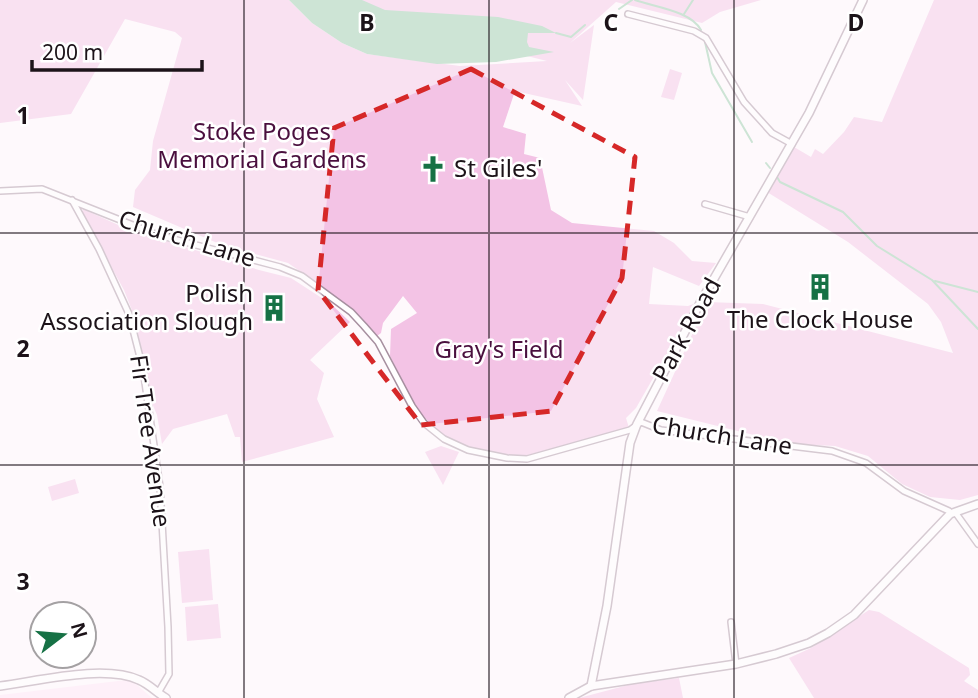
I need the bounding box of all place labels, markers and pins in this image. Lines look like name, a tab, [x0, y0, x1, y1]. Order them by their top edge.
place label: St Giles'	[454, 151, 542, 184]
church icon: St Giles'	[418, 154, 448, 184]
building icon: The Clock House	[805, 272, 835, 302]
place label: Polish Association Slough	[40, 276, 253, 337]
building icon: Polish Association Slough	[259, 293, 289, 323]
place label: The Clock House	[727, 302, 913, 335]

